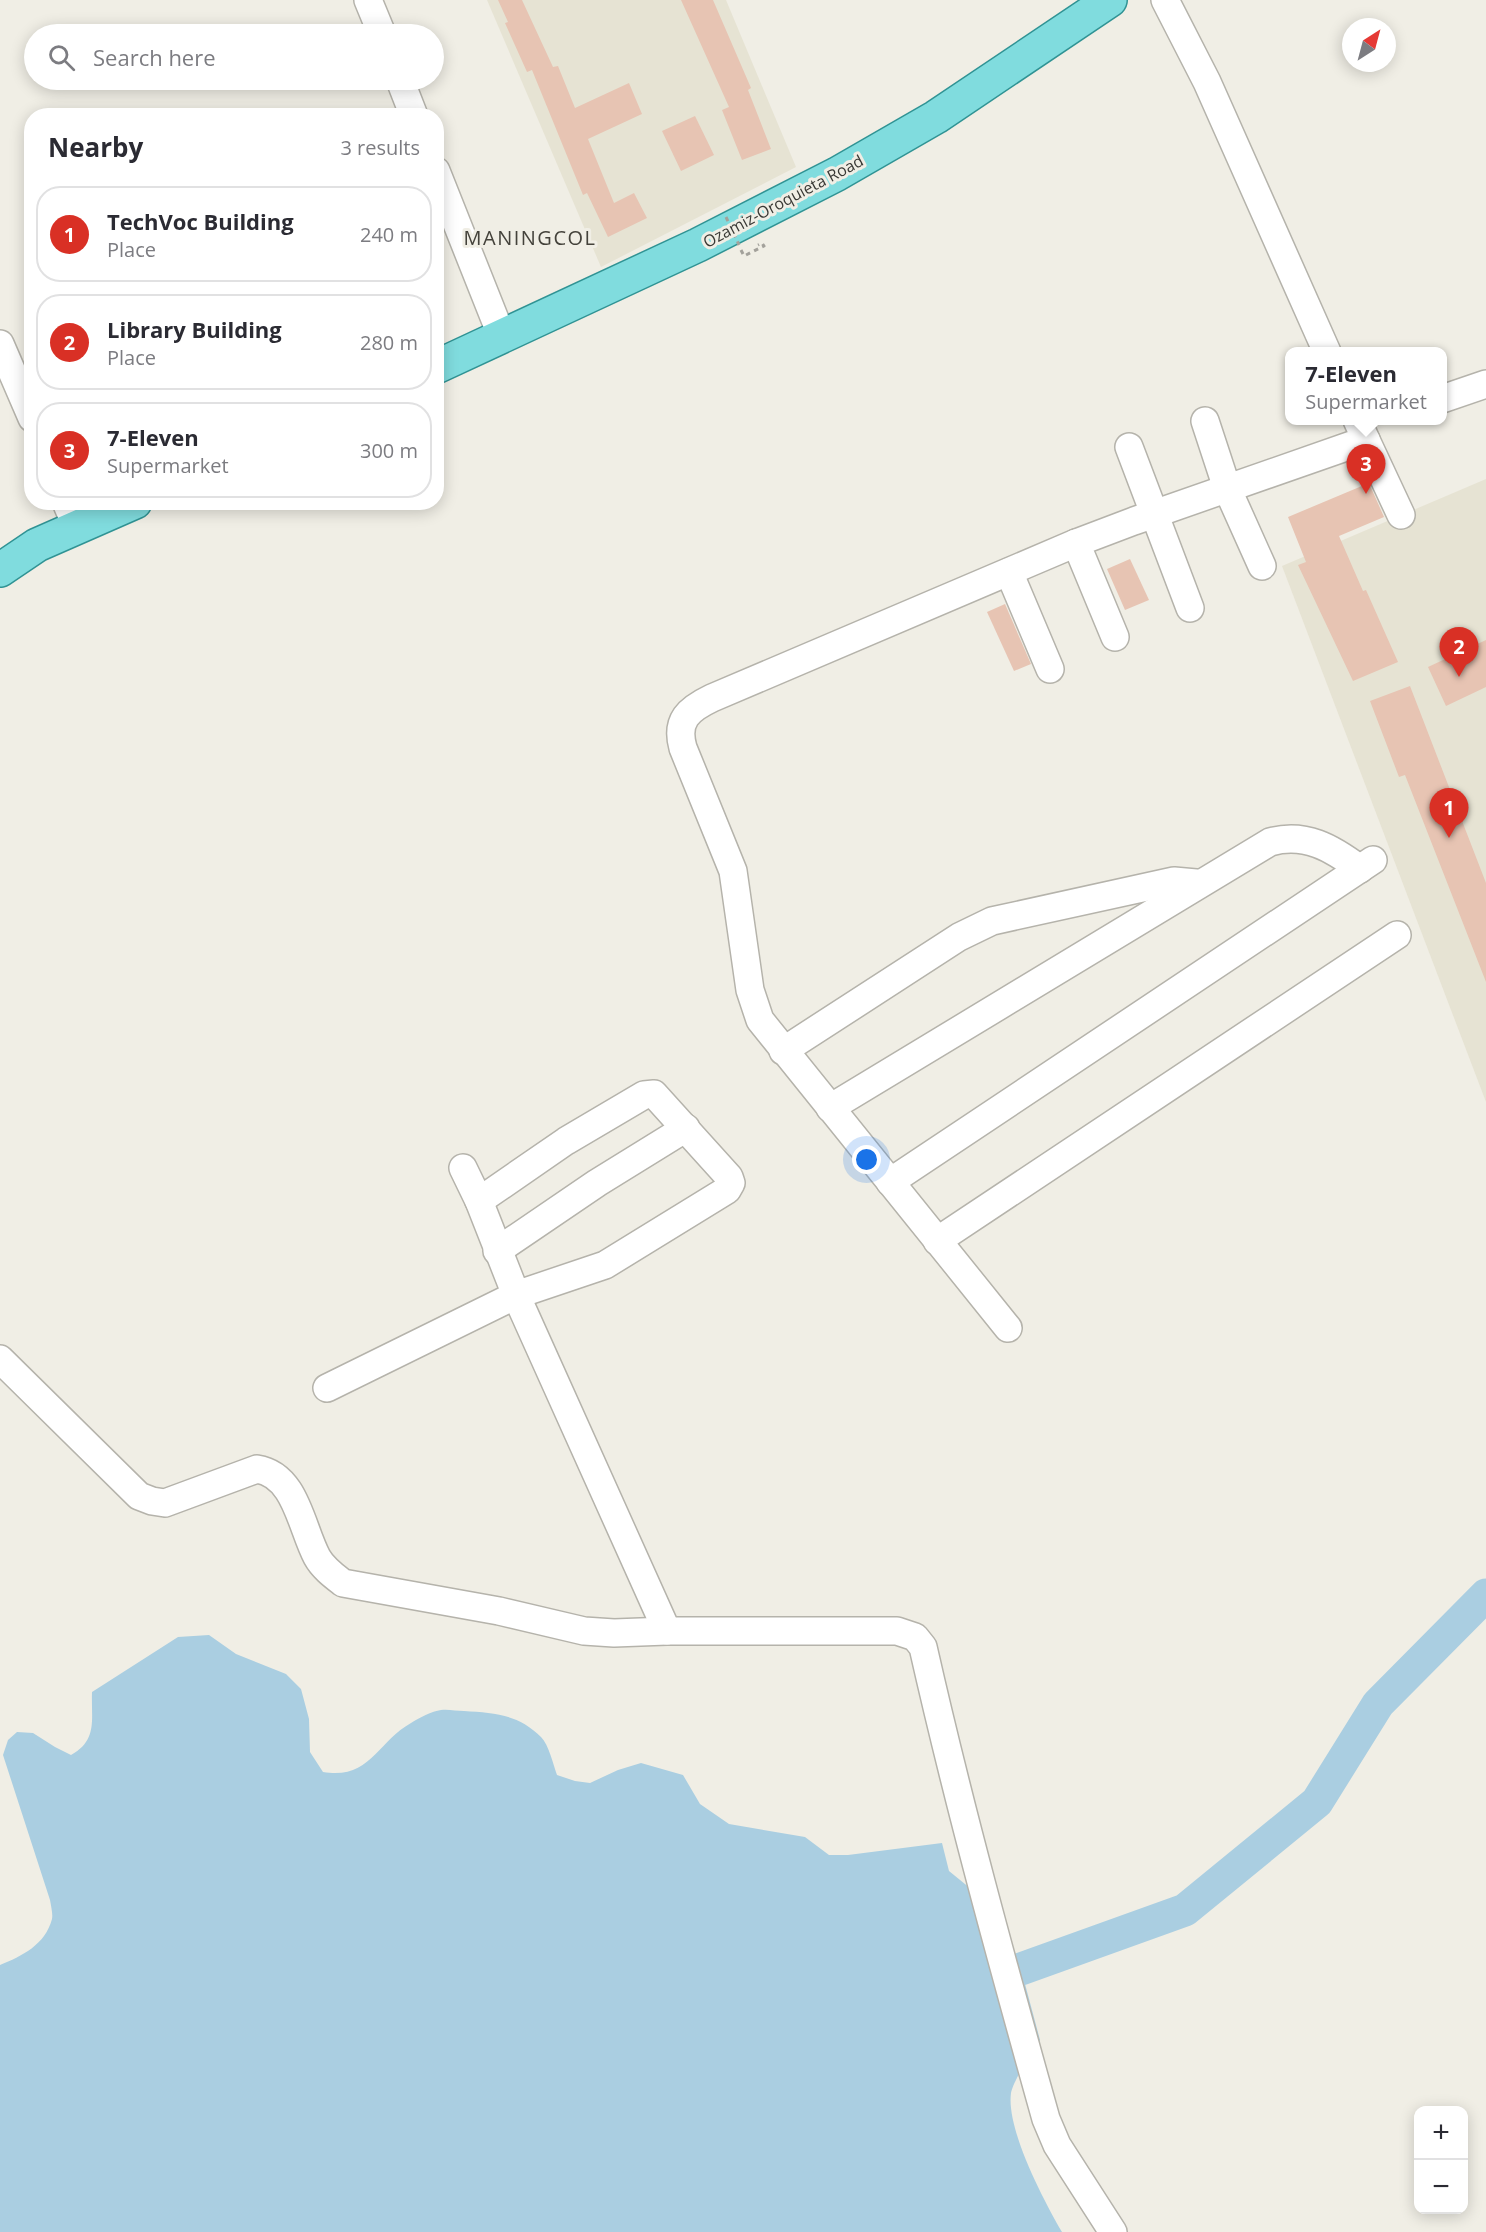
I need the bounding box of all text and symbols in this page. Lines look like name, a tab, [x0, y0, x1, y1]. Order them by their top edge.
north arrow	[1342, 18, 1396, 72]
search box	[24, 24, 444, 90]
icon: search	[45, 41, 78, 74]
text: Search here	[93, 42, 216, 72]
text: Nearby	[48, 129, 143, 165]
text: 3 results	[340, 134, 420, 161]
street label: Ozamiz-Oroquieta Road	[699, 149, 867, 253]
text: TechVoc Building	[107, 206, 294, 236]
text: 1	[64, 221, 75, 248]
text: 240 m	[360, 221, 418, 248]
district label: MANINGCOL	[464, 224, 596, 251]
text: Place	[107, 236, 156, 263]
text: Library Building	[107, 314, 282, 344]
text: 2	[64, 329, 75, 356]
text: 280 m	[360, 329, 418, 356]
text: Place	[107, 344, 156, 371]
popup	[1285, 347, 1447, 425]
text: 7-Eleven	[1305, 358, 1397, 388]
text: Supermarket	[1305, 388, 1427, 415]
text: 7-Eleven	[107, 422, 199, 452]
text: 3	[64, 437, 75, 464]
text: 300 m	[360, 437, 418, 464]
pin: 3	[1346, 444, 1386, 494]
text: Supermarket	[107, 452, 229, 479]
pin: 2	[1440, 628, 1478, 677]
pin: 1	[1430, 788, 1468, 838]
your location	[852, 1145, 881, 1174]
map controls	[1414, 2106, 1468, 2214]
button: +	[1414, 2106, 1468, 2160]
button: −	[1414, 2160, 1468, 2214]

